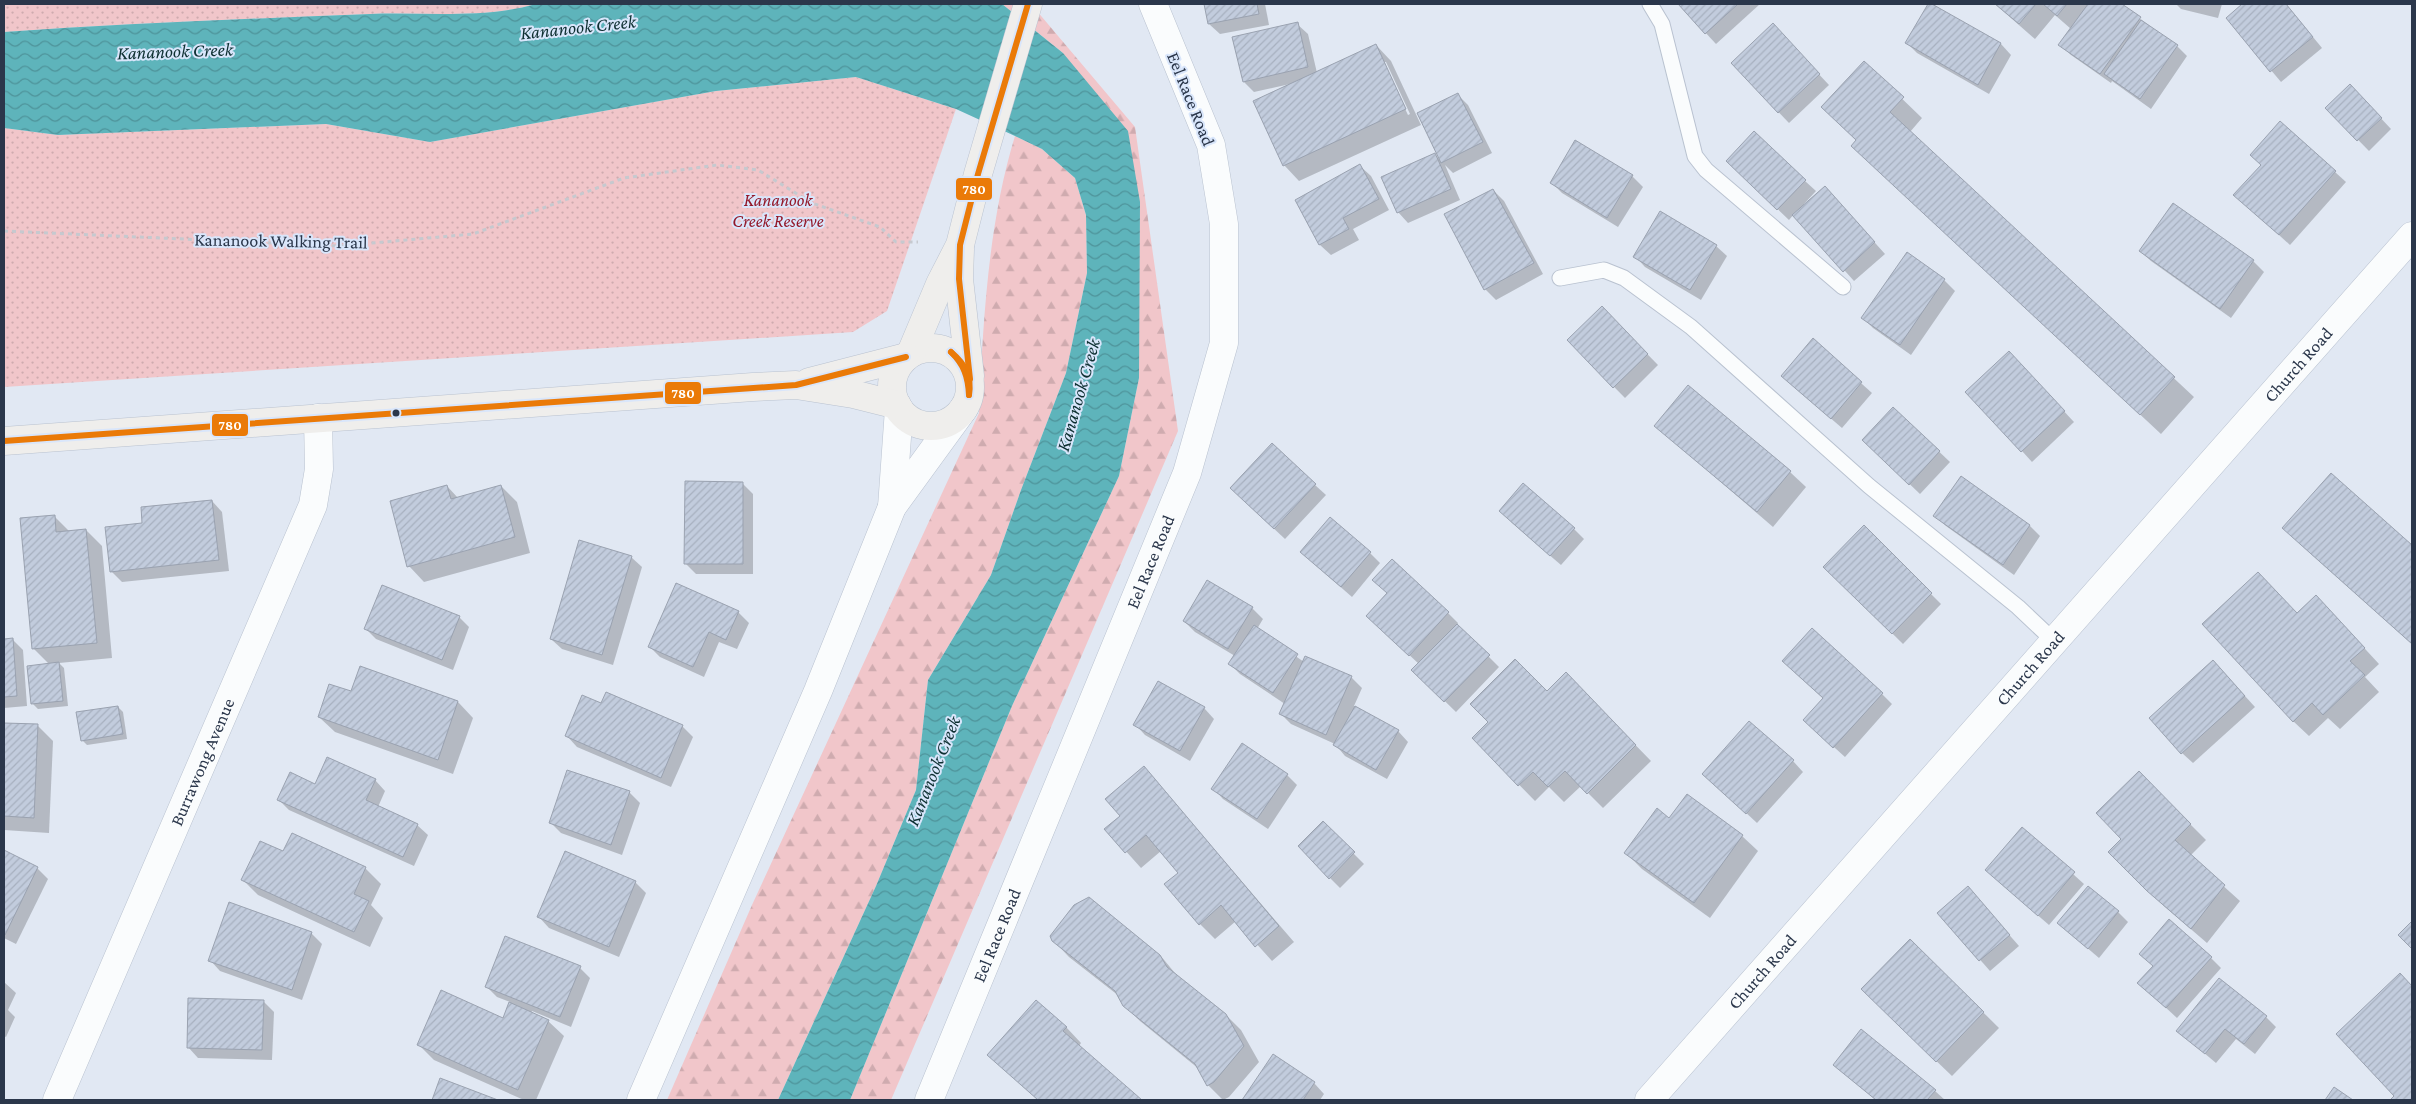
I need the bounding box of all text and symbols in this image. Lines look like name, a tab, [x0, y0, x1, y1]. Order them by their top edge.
water label: Kananook Creek	[519, 10, 637, 44]
water label: Kananook Creek	[117, 38, 234, 64]
street label: Eel Race Road	[1163, 49, 1219, 149]
line badge: 780	[955, 177, 993, 201]
text: 780	[962, 181, 986, 197]
park label: Kananook Creek Reserve	[732, 190, 824, 231]
street label: Kananook Walking Trail	[194, 229, 368, 253]
street label: Church Road	[2260, 323, 2337, 406]
water label: Kananook Creek	[1052, 336, 1104, 454]
line badge: 780	[664, 381, 702, 405]
text: 780	[671, 385, 695, 401]
unlabelled marker	[391, 408, 401, 418]
line badge: 780	[211, 413, 249, 437]
text: 780	[218, 417, 242, 433]
street label: Eel Race Road	[1122, 512, 1179, 611]
street label: Church Road	[1992, 626, 2069, 710]
street label: Burrawong Avenue	[166, 695, 239, 829]
water label: Kananook Creek	[902, 713, 965, 829]
street label: Eel Race Road	[969, 885, 1025, 985]
street label: Church Road	[1724, 930, 1801, 1013]

